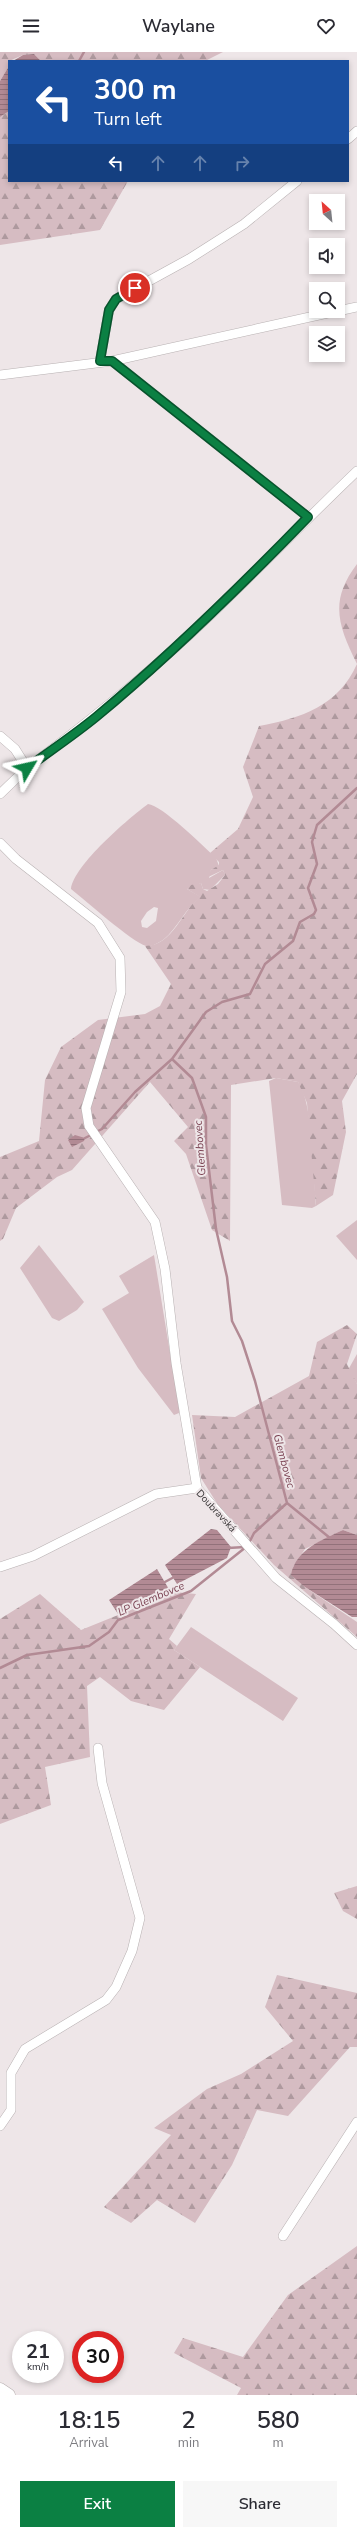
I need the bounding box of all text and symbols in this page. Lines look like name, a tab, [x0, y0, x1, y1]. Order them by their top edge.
text: Waylane	[142, 14, 215, 38]
icon: menu	[20, 15, 42, 37]
icon: heart	[315, 15, 337, 37]
text: 300 m	[94, 71, 177, 109]
icon: left	[28, 76, 80, 128]
text: Turn left	[94, 107, 162, 131]
icon: left	[105, 152, 127, 174]
icon: ahead	[147, 152, 169, 174]
icon: ahead	[189, 152, 211, 174]
icon: right	[231, 152, 253, 174]
north arrow	[309, 194, 345, 230]
map controls	[309, 194, 345, 362]
button: sound	[309, 238, 345, 274]
pin	[118, 271, 152, 305]
icon: arrive	[124, 277, 146, 299]
button: search	[309, 282, 345, 318]
button: layers	[309, 326, 345, 362]
position arrow	[6, 747, 48, 789]
water label: Glembovec	[191, 1119, 209, 1176]
water label: Glembovec	[270, 1432, 299, 1491]
street label: Doubravská	[193, 1487, 239, 1535]
water label: LP Glembovce	[115, 1578, 187, 1620]
speed limit sign: 30	[72, 2331, 124, 2383]
text: 21	[26, 2338, 50, 2365]
text: km/h	[27, 2360, 49, 2374]
text: 18:15	[57, 2404, 121, 2436]
text: 2	[181, 2404, 196, 2436]
text: 580	[257, 2404, 300, 2436]
text: Arrival	[69, 2434, 108, 2452]
text: min	[178, 2434, 199, 2452]
text: m	[273, 2434, 284, 2452]
button: Exit	[20, 2481, 175, 2527]
button: Share	[183, 2481, 337, 2527]

